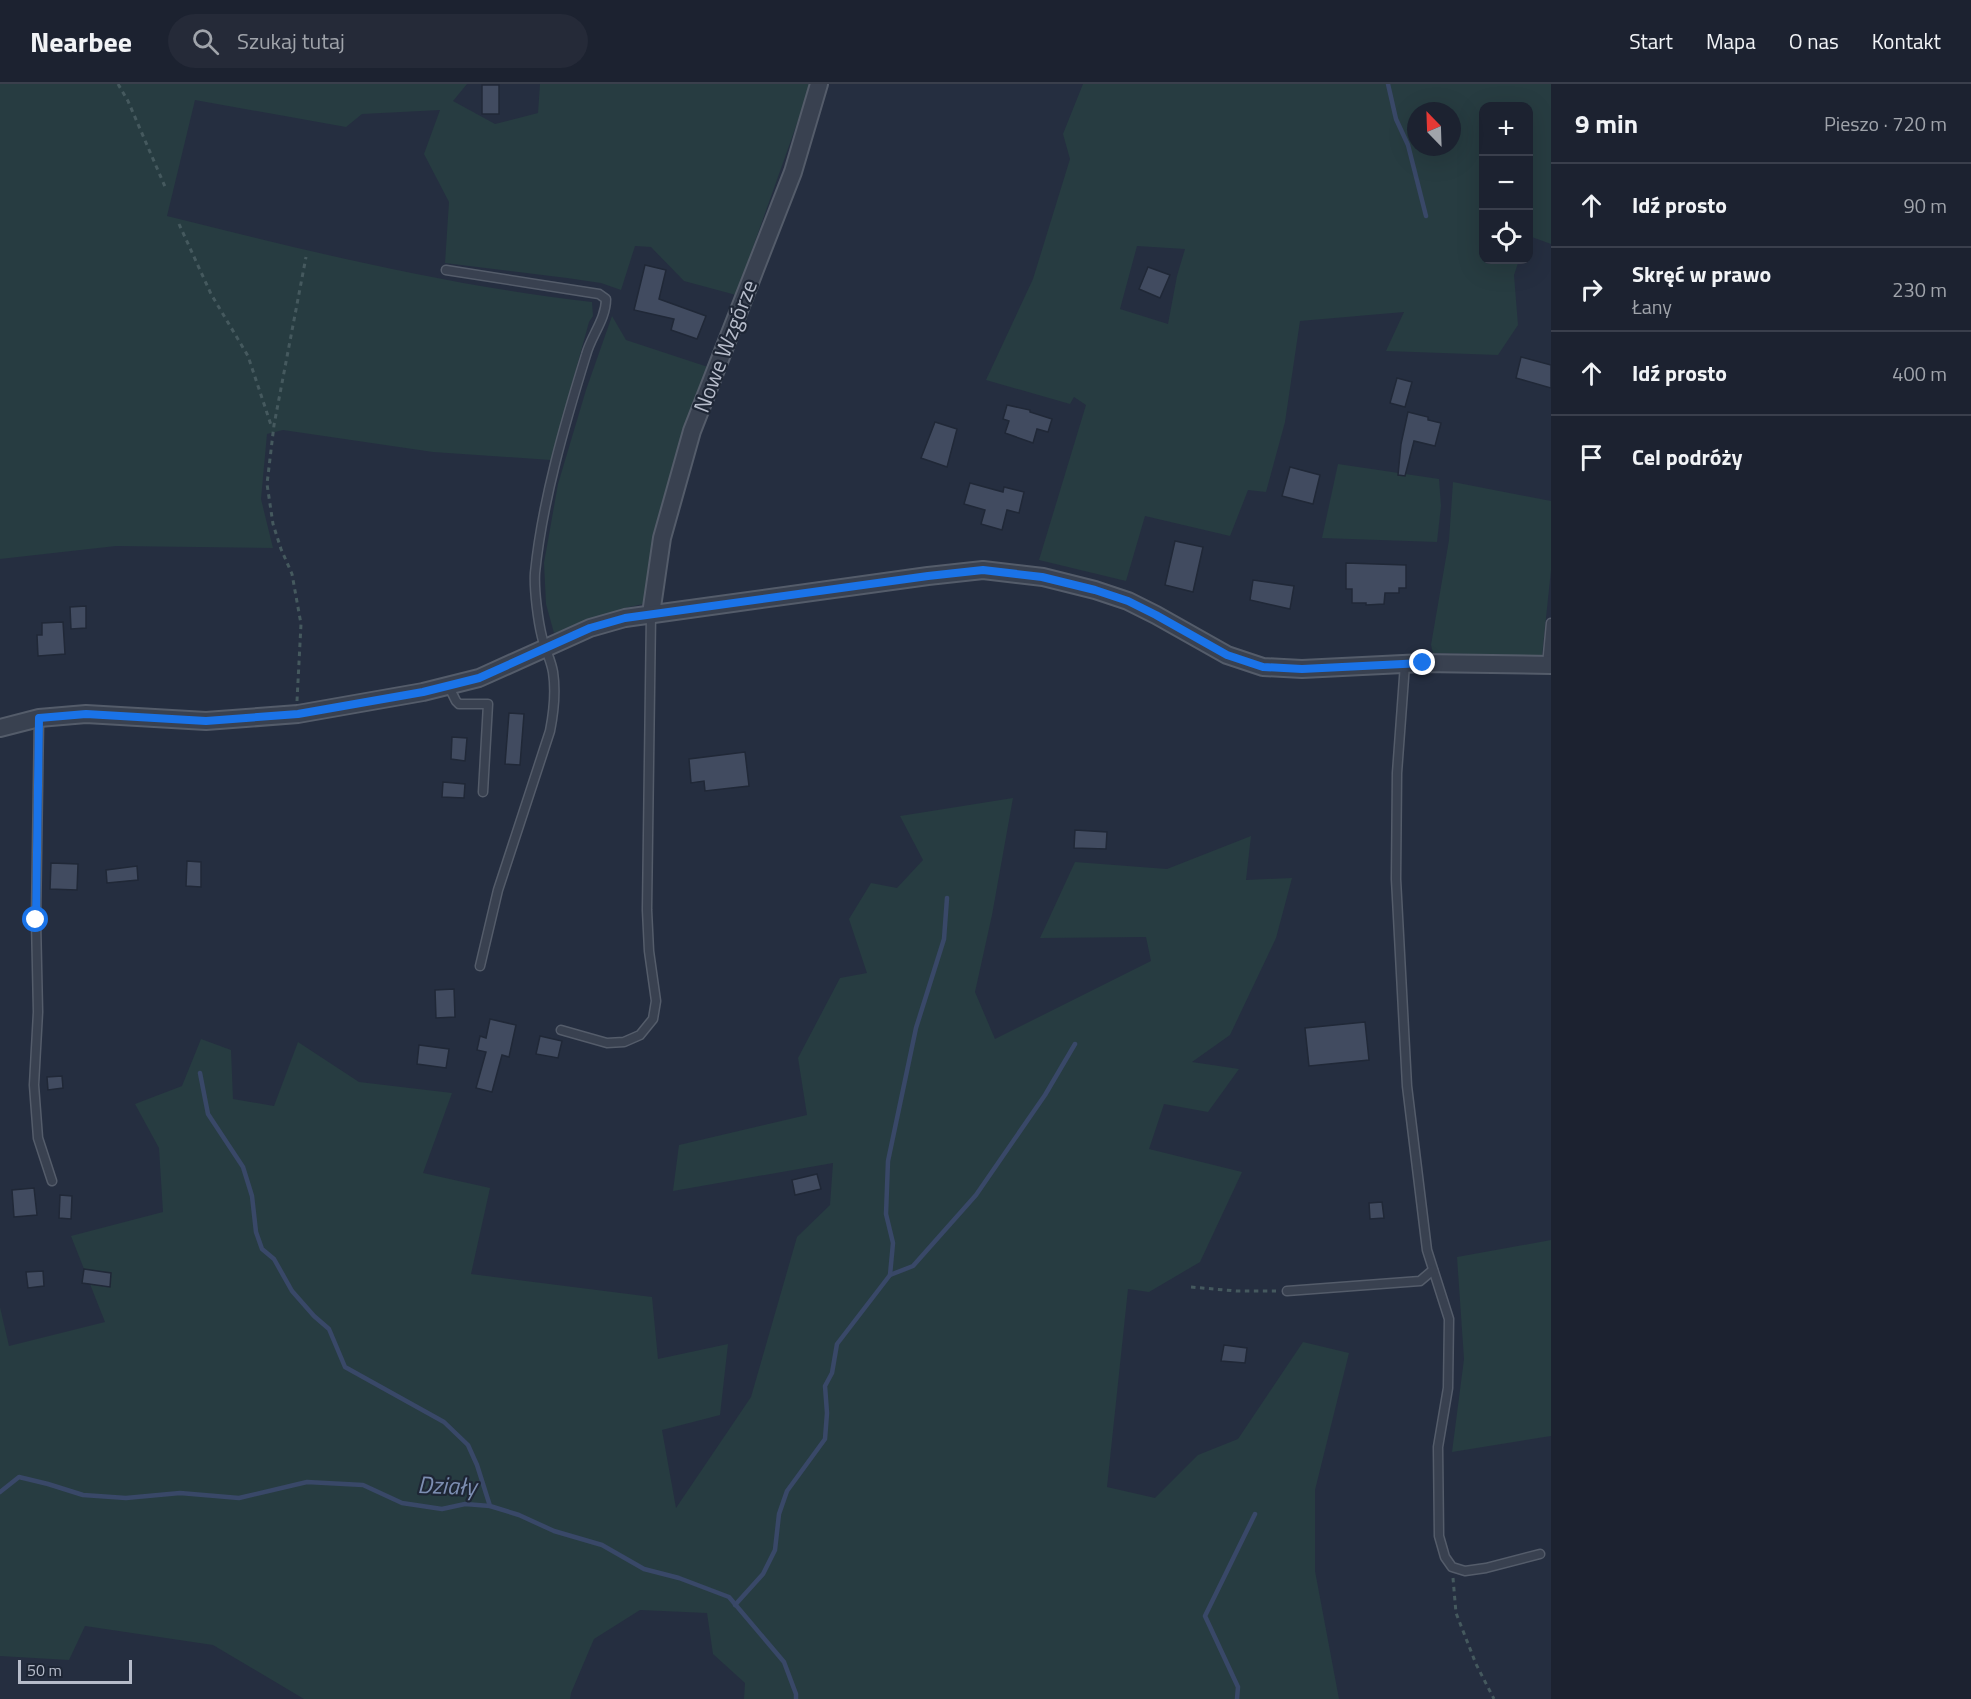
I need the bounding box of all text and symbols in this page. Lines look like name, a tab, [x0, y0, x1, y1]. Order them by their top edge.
search box	[168, 14, 588, 68]
text: Nearbee	[30, 20, 132, 63]
text: Szukaj tutaj	[237, 24, 345, 58]
icon: search	[189, 25, 222, 58]
text: Start	[1629, 25, 1673, 57]
text: Mapa	[1706, 25, 1756, 57]
text: O nas	[1789, 25, 1839, 57]
text: Kontakt	[1872, 25, 1941, 57]
north arrow	[1407, 102, 1461, 156]
map controls	[1479, 102, 1533, 264]
button: +	[1479, 102, 1533, 156]
text: 9 min	[1575, 104, 1638, 143]
text: Pieszo · 720 m	[1824, 108, 1947, 139]
button: −	[1479, 156, 1533, 210]
text: Idź prosto	[1632, 188, 1727, 222]
icon: ahead	[1575, 189, 1608, 222]
text: 90 m	[1903, 190, 1947, 221]
button: locate	[1479, 210, 1533, 264]
text: Skręć w prawo	[1632, 257, 1771, 291]
icon: right	[1575, 273, 1608, 306]
text: 230 m	[1892, 274, 1947, 305]
street label: Nowe Wzgórze	[684, 275, 766, 417]
text: Łany	[1632, 291, 1672, 322]
text: Idź prosto	[1632, 356, 1727, 390]
icon: ahead	[1575, 357, 1608, 390]
text: 400 m	[1892, 358, 1947, 389]
text: Cel podróży	[1632, 440, 1742, 474]
icon: arrive	[1575, 441, 1608, 474]
route end	[1409, 649, 1435, 675]
route start	[22, 906, 48, 932]
water label: Działy	[417, 1466, 480, 1504]
scale bar	[18, 1657, 132, 1684]
text: 50 m	[27, 1658, 62, 1682]

